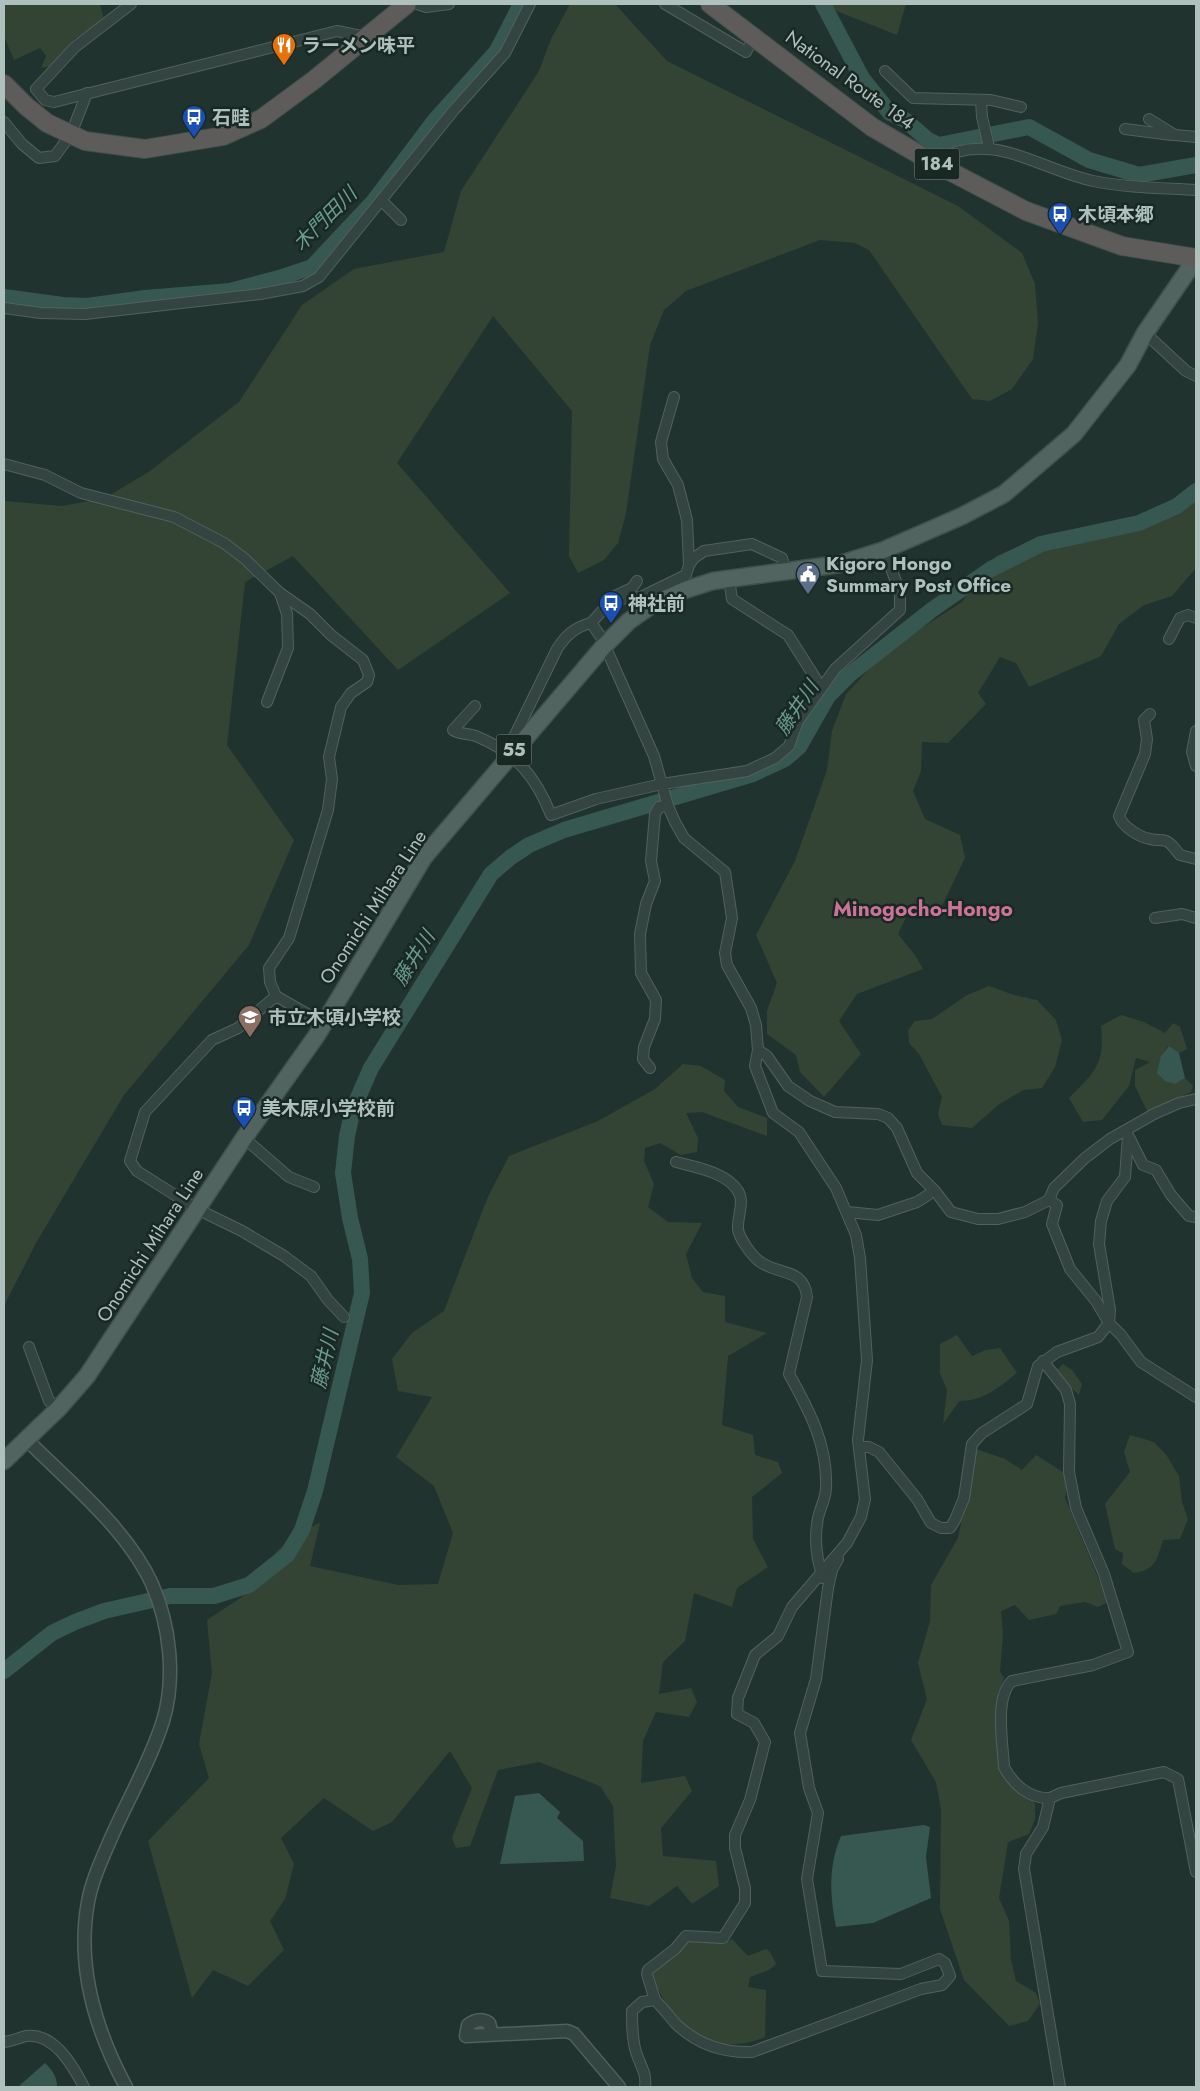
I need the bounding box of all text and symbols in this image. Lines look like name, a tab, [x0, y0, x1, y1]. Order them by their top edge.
street label: National Route 184	[780, 24, 920, 136]
restaurant icon: ラーメン味平	[271, 32, 297, 66]
place label: ラーメン味平	[302, 32, 415, 59]
bus stop icon: 石畦	[181, 104, 207, 138]
place label: 石畦	[212, 104, 250, 131]
road number: 184	[914, 148, 960, 180]
water label: 木門田川	[286, 179, 365, 258]
bus stop icon: 木頃本郷	[1047, 201, 1073, 235]
place label: 木頃本郷	[1078, 201, 1154, 228]
place label: Kigoro Hongo Summary Post Office	[826, 550, 1011, 599]
public building icon: Kigoro Hongo Summary Post Office	[795, 561, 821, 595]
bus stop icon: 神社前	[598, 590, 624, 624]
place label: 神社前	[628, 590, 685, 617]
water label: 藤井川	[768, 673, 827, 741]
road number: 55	[496, 734, 532, 766]
street label: Onomichi Mihara Line	[313, 824, 433, 989]
district label: Minogocho-Hongo	[833, 894, 1013, 924]
water label: 藤井川	[386, 923, 443, 991]
school or university icon: 市立木頃小学校	[237, 1004, 263, 1038]
place label: 市立木頃小学校	[268, 1004, 401, 1031]
bus stop icon: 美木原小学校前	[231, 1095, 257, 1129]
place label: 美木原小学校前	[262, 1095, 395, 1122]
street label: Onomichi Mihara Line	[90, 1162, 210, 1327]
water label: 藤井川	[304, 1325, 346, 1391]

